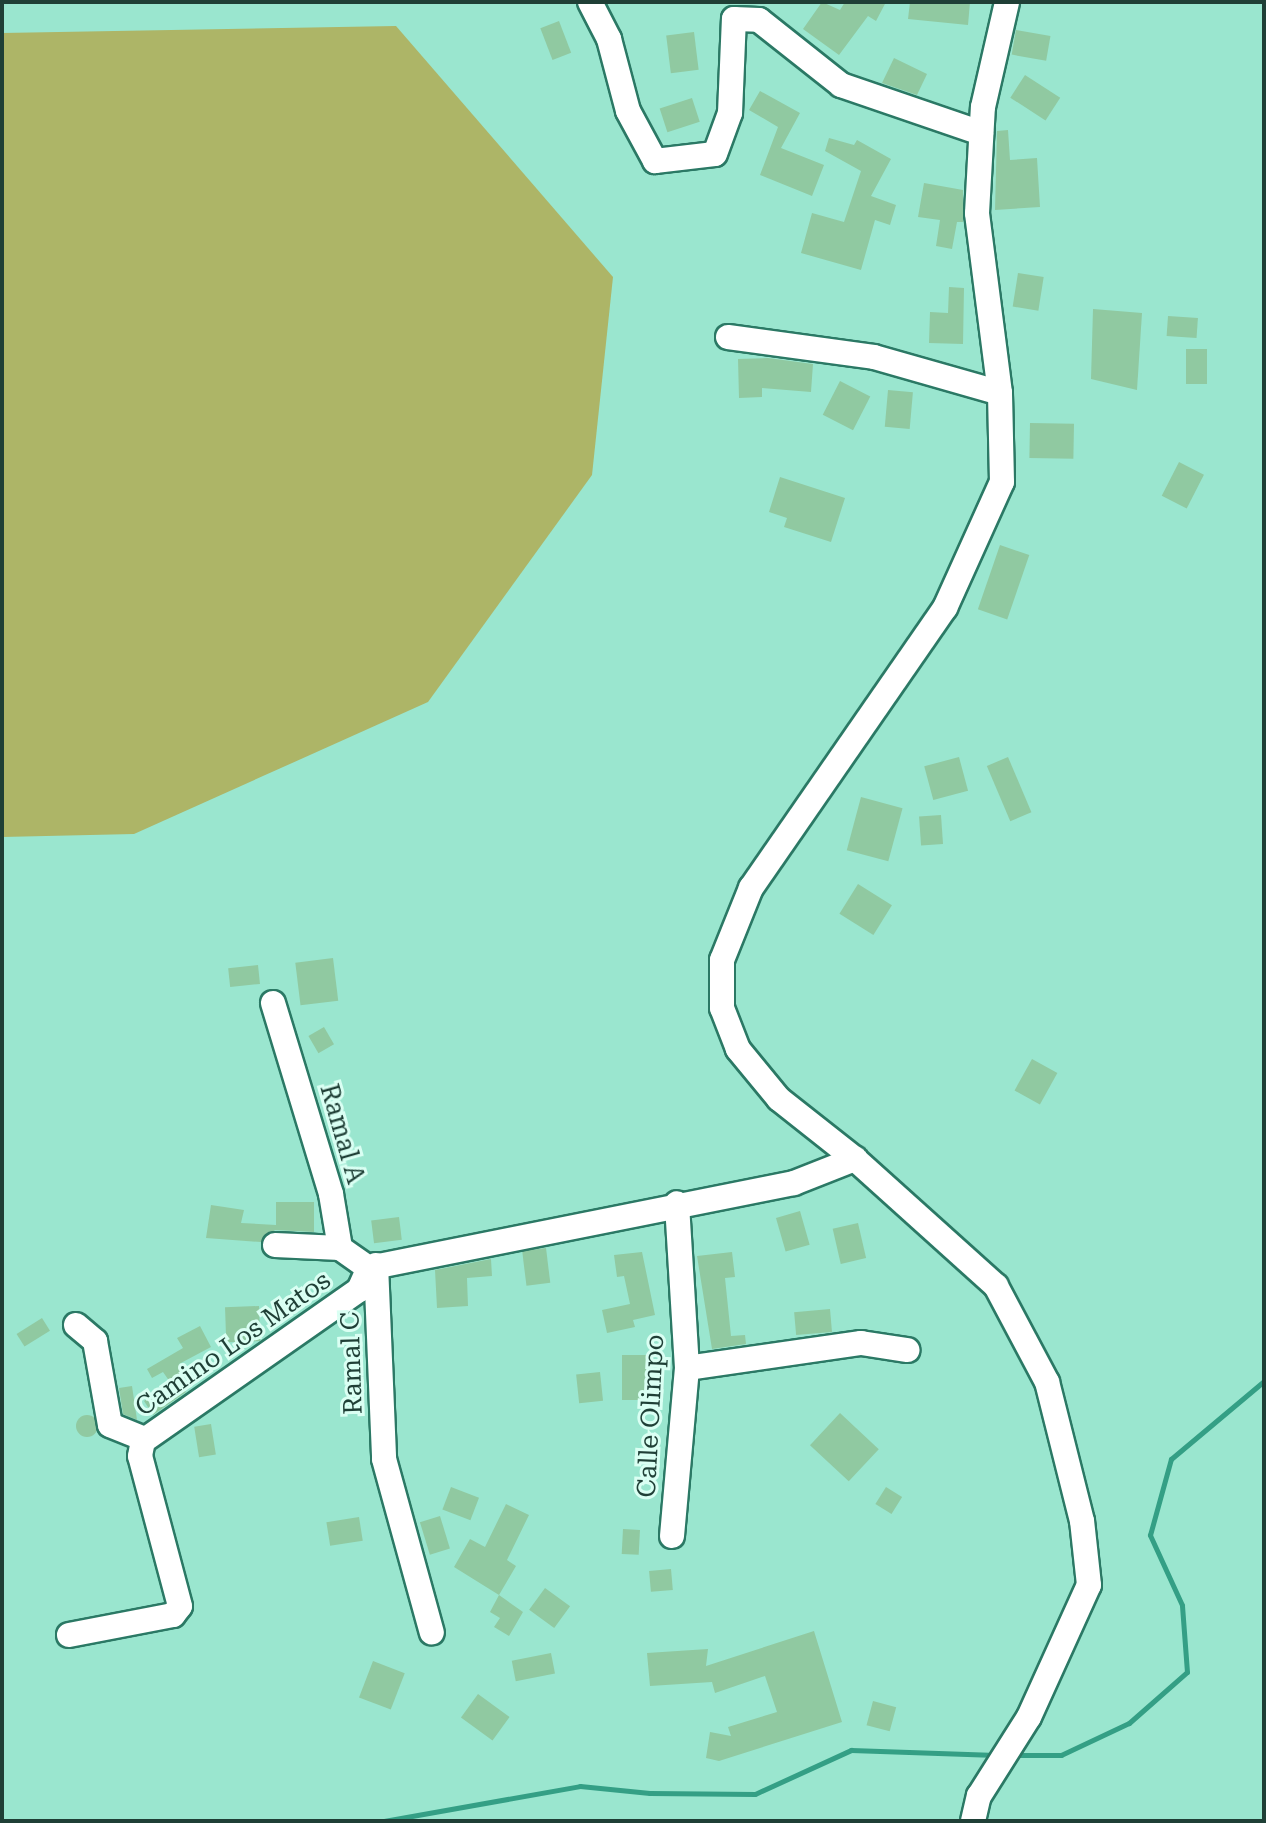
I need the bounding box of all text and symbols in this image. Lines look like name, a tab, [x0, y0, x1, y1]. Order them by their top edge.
street label: Ramal A	[313, 1080, 371, 1188]
street label: Camino Los Matos	[129, 1265, 337, 1423]
street label: Ramal C	[335, 1311, 369, 1415]
street label: Calle Olimpo	[631, 1334, 671, 1498]

